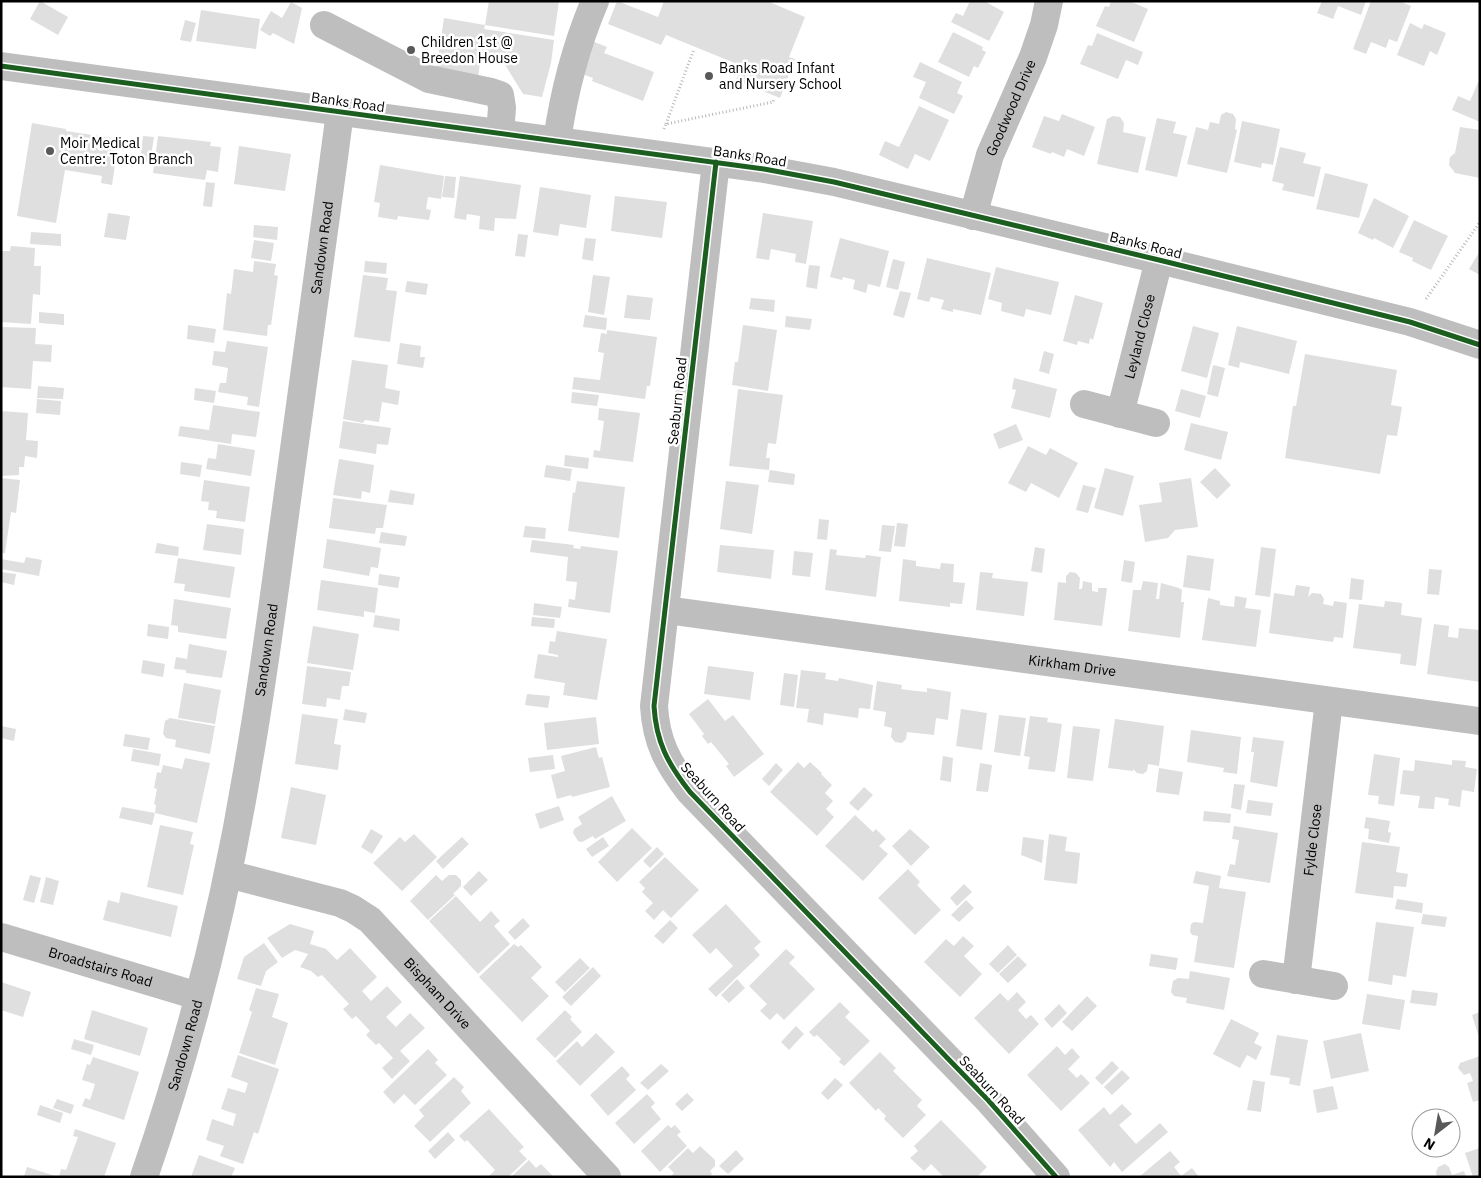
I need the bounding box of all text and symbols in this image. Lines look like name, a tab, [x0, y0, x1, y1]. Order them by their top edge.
place label: Children 1st @ Breedon House	[421, 33, 518, 67]
marker: Children 1st @ Breedon House	[405, 44, 417, 56]
street label: Goodwood Drive	[982, 56, 1040, 159]
place label: Banks Road Infant and Nursery School	[719, 59, 842, 93]
marker: Banks Road Infant and Nursery School	[703, 70, 715, 82]
street label: Banks Road	[310, 88, 386, 116]
place label: Moir Medical Centre: Toton Branch	[60, 134, 193, 168]
street label: Banks Road	[712, 141, 788, 171]
marker: Moir Medical Centre: Toton Branch	[44, 145, 56, 157]
street label: Sandown Road	[307, 200, 337, 295]
street label: Banks Road	[1108, 227, 1184, 263]
street label: Leyland Close	[1120, 292, 1159, 381]
street label: Seaburn Road	[663, 356, 691, 446]
street label: Sandown Road	[251, 602, 282, 698]
street label: Kirkham Drive	[1027, 651, 1118, 680]
street label: Seaburn Road	[677, 758, 749, 836]
street label: Fylde Close	[1299, 803, 1326, 877]
street label: Broadstairs Road	[46, 943, 155, 991]
street label: Bispham Drive	[400, 954, 475, 1033]
street label: Sandown Road	[164, 998, 207, 1093]
street label: Seaburn Road	[955, 1052, 1029, 1128]
north arrow	[1411, 1108, 1461, 1158]
text: N	[1420, 1134, 1438, 1154]

